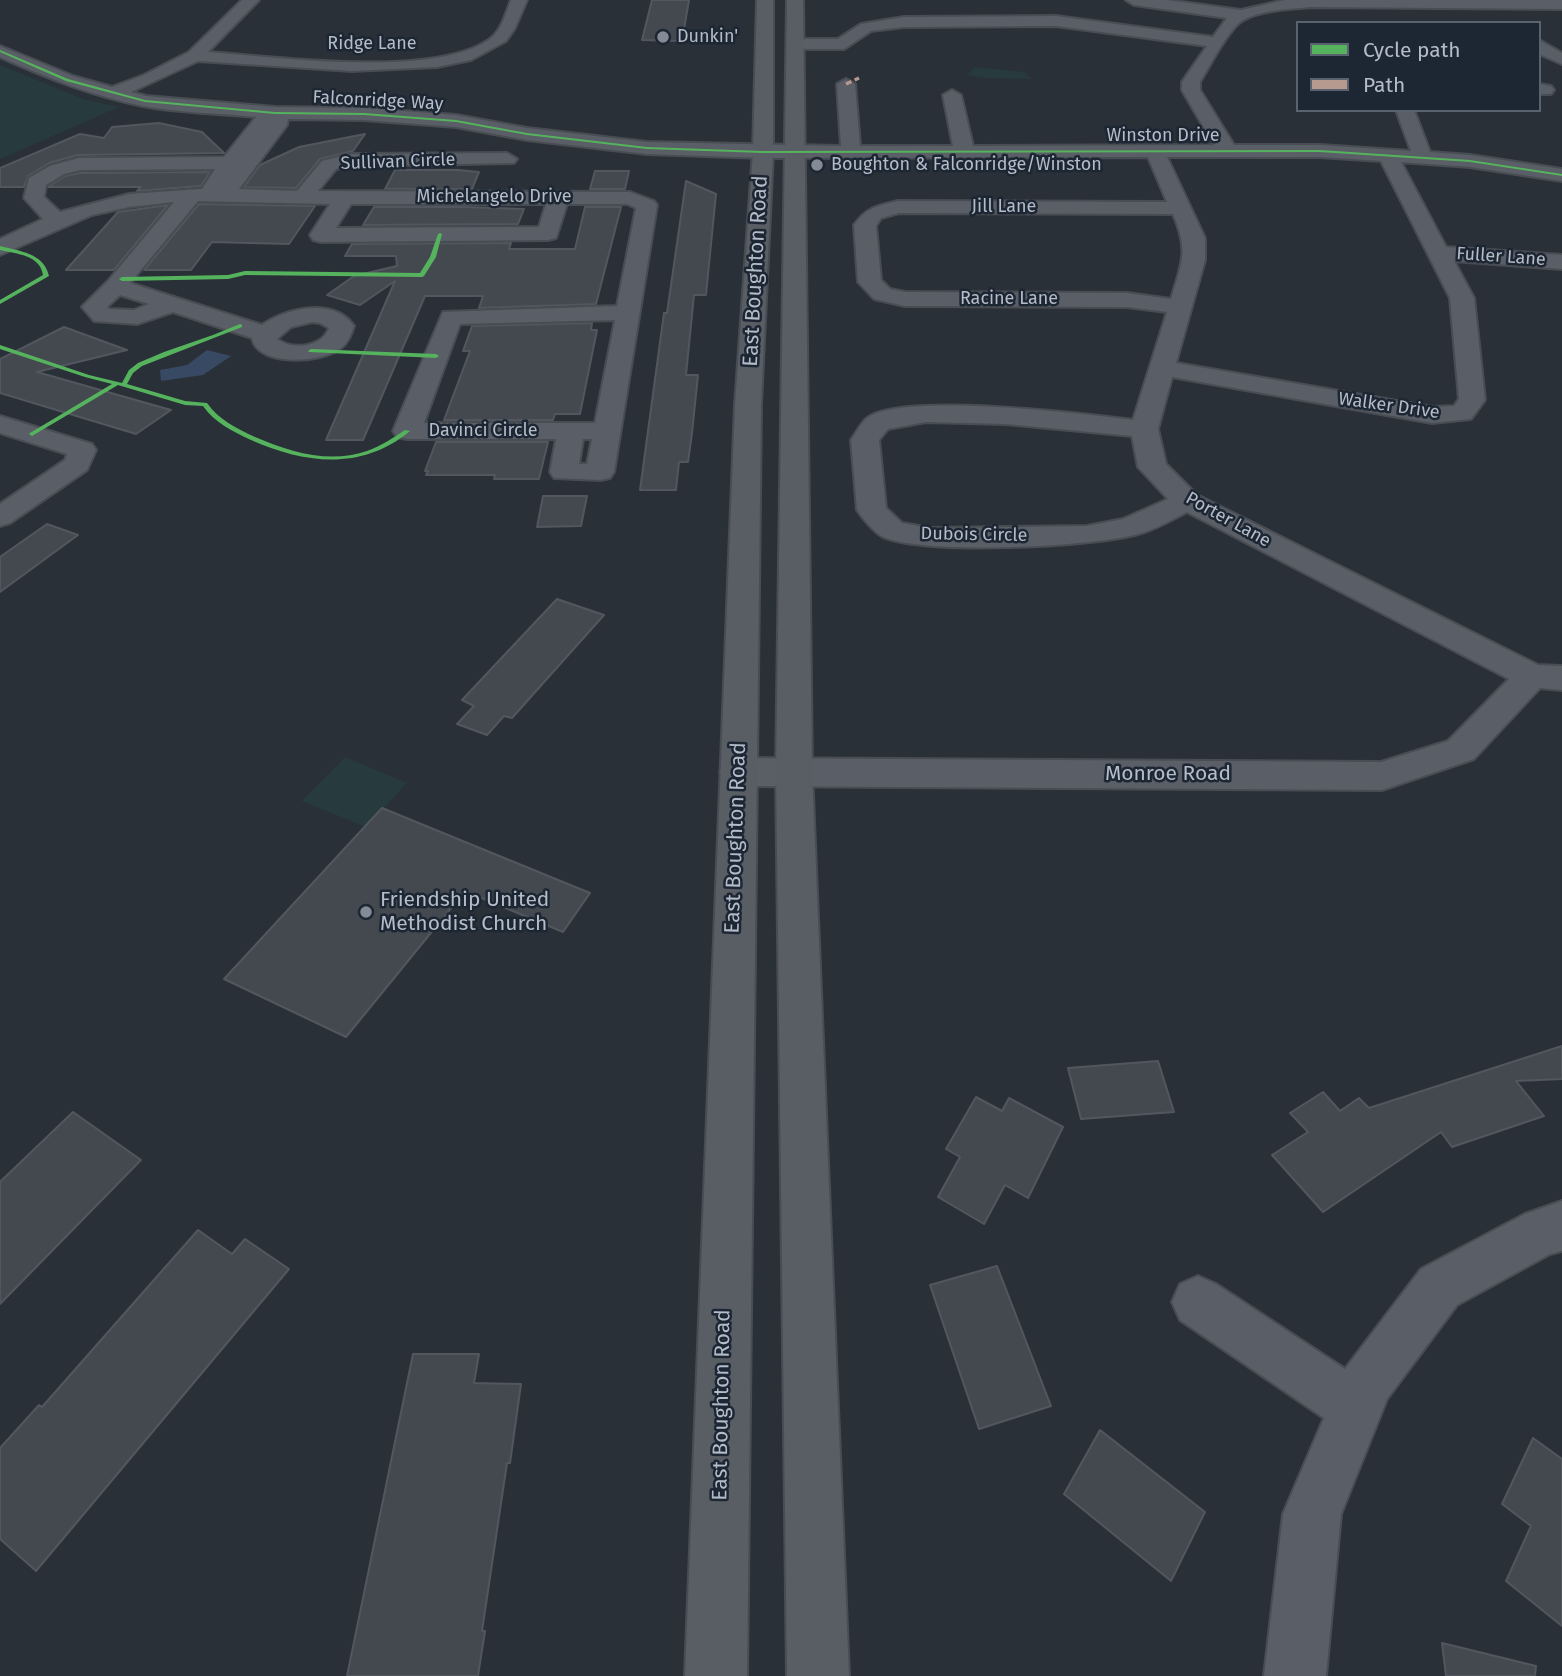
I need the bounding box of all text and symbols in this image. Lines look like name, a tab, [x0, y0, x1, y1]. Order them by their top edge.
legend	[1296, 21, 1541, 112]
place label: Dunkin'	[677, 26, 738, 48]
marker: Dunkin'	[655, 29, 671, 45]
street label: Ridge Lane	[327, 33, 417, 55]
text: Cycle path	[1363, 37, 1461, 63]
text: Path	[1363, 72, 1405, 98]
street label: Falconridge Way	[312, 87, 444, 115]
street label: Winston Drive	[1106, 125, 1220, 147]
street label: Sullivan Circle	[340, 149, 456, 175]
place label: Boughton & Falconridge/Winston	[831, 154, 1102, 176]
marker: Boughton & Falconridge/Winston	[809, 157, 825, 173]
street label: East Boughton Road	[738, 175, 774, 367]
street label: Michelangelo Drive	[416, 186, 572, 208]
street label: Jill Lane	[972, 196, 1036, 218]
street label: Fuller Lane	[1456, 243, 1546, 271]
street label: Racine Lane	[960, 288, 1058, 310]
street label: Walker Drive	[1337, 388, 1441, 424]
street label: Davinci Circle	[428, 420, 538, 442]
street label: Porter Lane	[1182, 488, 1274, 552]
street label: Dubois Circle	[920, 523, 1028, 547]
street label: East Boughton Road	[720, 742, 752, 934]
street label: Monroe Road	[1105, 761, 1231, 787]
place label: Friendship United Methodist Church	[380, 887, 549, 937]
marker: Friendship United Methodist Church	[358, 904, 374, 920]
street label: East Boughton Road	[708, 1309, 736, 1501]

